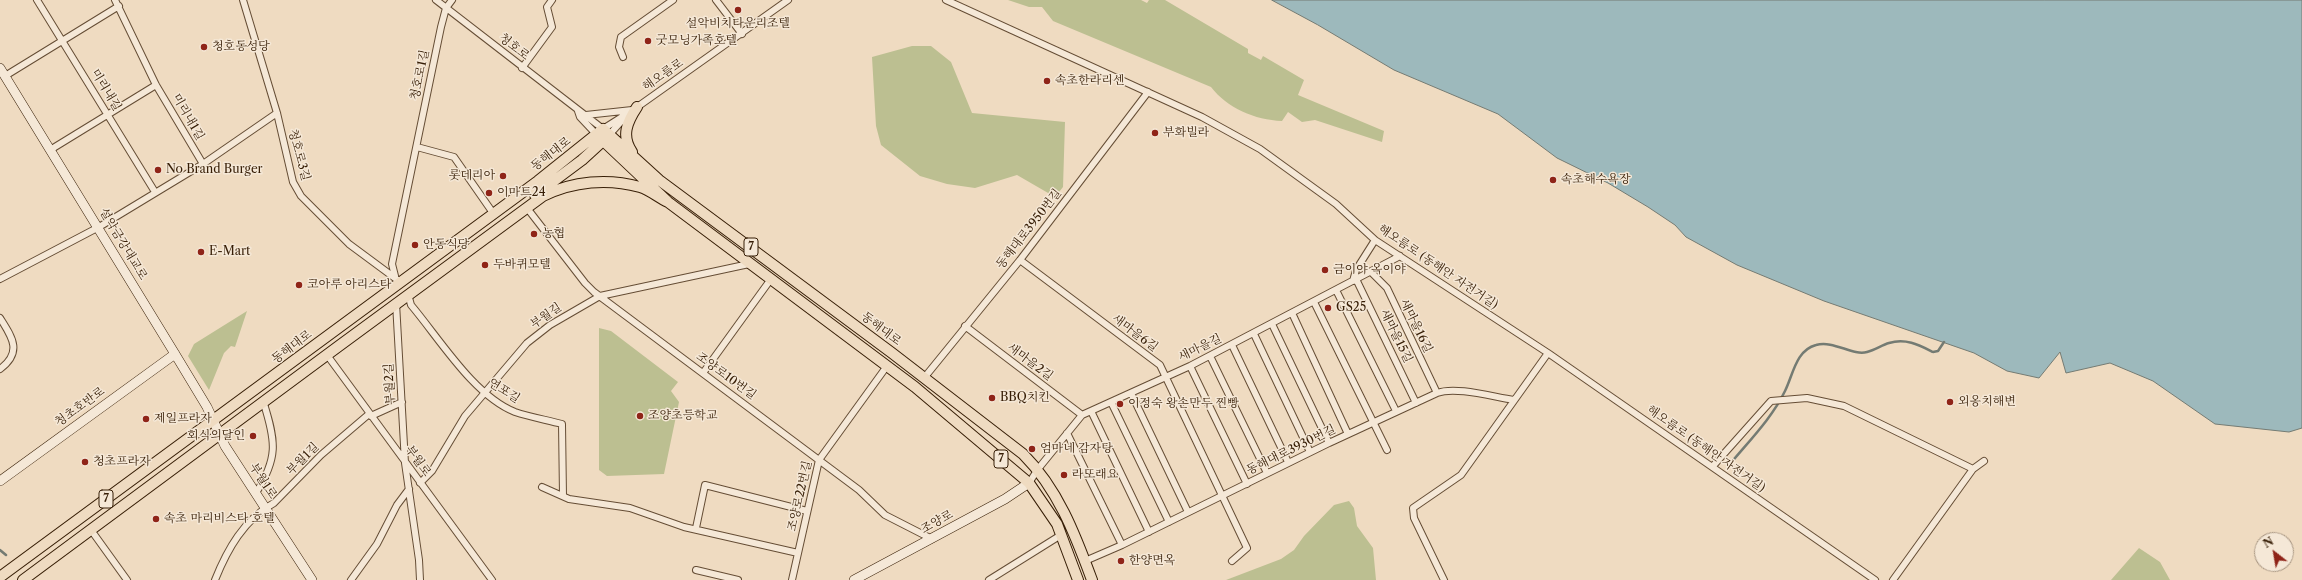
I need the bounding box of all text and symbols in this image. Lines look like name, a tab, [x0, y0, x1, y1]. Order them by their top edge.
marker: 설악비치타운리조텔	[733, 5, 743, 15]
place label: 설악비치타운리조텔	[686, 17, 790, 31]
street label: 청호로	[496, 31, 532, 63]
place label: 굿모닝가족호텔	[656, 34, 737, 48]
marker: 굿모닝가족호텔	[643, 36, 653, 46]
place label: 청호동성당	[212, 40, 270, 54]
marker: 청호동성당	[199, 42, 209, 52]
street label: 청호로1길	[408, 48, 432, 102]
street label: 해오름로	[640, 56, 686, 94]
street label: 미리내길	[88, 66, 124, 114]
place label: 속초한라리센	[1055, 74, 1125, 88]
marker: 속초한라리센	[1042, 76, 1052, 86]
street label: 미리내1길	[169, 91, 207, 143]
place label: 부화빌라	[1163, 126, 1209, 140]
street label: 청호로3길	[285, 128, 313, 182]
marker: 부화빌라	[1150, 128, 1160, 138]
street label: 동해대로	[528, 134, 574, 174]
place label: No Brand Burger	[166, 163, 263, 177]
marker: No Brand Burger	[153, 165, 163, 175]
place label: 롯데리아	[449, 169, 495, 183]
marker: 롯데리아	[498, 171, 508, 181]
place label: 속초해수욕장	[1561, 173, 1631, 187]
marker: 속초해수욕장	[1548, 175, 1558, 185]
place label: 이마트24	[497, 186, 546, 200]
street label: 동해대로3950번길	[993, 186, 1065, 272]
marker: 이마트24	[484, 188, 494, 198]
street label: 설악금강대교로	[96, 206, 150, 282]
street label: 해오름로 (동해안 자전거길)	[1375, 222, 1501, 312]
place label: 농협	[542, 227, 565, 241]
marker: 농협	[529, 229, 539, 239]
place label: 안동식당	[423, 238, 469, 252]
road number: 7	[744, 238, 758, 256]
marker: 안동식당	[410, 240, 420, 250]
place label: E-Mart	[209, 245, 250, 259]
marker: E-Mart	[196, 247, 206, 257]
place label: 두바퀴모텔	[493, 258, 551, 272]
marker: 두바퀴모텔	[480, 260, 490, 270]
place label: 금이야 옥이야	[1333, 263, 1406, 277]
marker: 금이야 옥이야	[1320, 265, 1330, 275]
place label: 코아루 아리스타	[307, 278, 391, 292]
marker: 코아루 아리스타	[294, 280, 304, 290]
street label: 새마을16길	[1397, 297, 1435, 355]
street label: 부월길	[528, 300, 564, 332]
place label: GS25	[1336, 301, 1366, 315]
marker: GS25	[1323, 303, 1333, 313]
street label: 새마을15길	[1377, 307, 1415, 365]
street label: 동해대로	[858, 309, 904, 349]
street label: 새마을6길	[1109, 311, 1161, 355]
street label: 동해대로	[269, 327, 315, 367]
street label: 새마을길	[1176, 331, 1224, 365]
street label: 새마을2길	[1004, 340, 1056, 384]
street label: 조양로10번길	[693, 349, 759, 403]
street label: 부월2길	[382, 363, 398, 405]
street label: 연포길	[485, 376, 523, 406]
street label: 청초호반로	[52, 384, 108, 430]
place label: BBQ치킨	[1000, 391, 1050, 405]
marker: BBQ치킨	[987, 393, 997, 403]
place label: 외옹치해변	[1958, 395, 2016, 409]
place label: 이정숙 왕손만두 찐빵	[1128, 397, 1239, 411]
marker: 외옹치해변	[1945, 397, 1955, 407]
marker: 이정숙 왕손만두 찐빵	[1115, 399, 1125, 409]
street label: 해오름로 (동해안 자전거길)	[1644, 403, 1768, 495]
place label: 조양초등학교	[648, 409, 718, 423]
marker: 조양초등학교	[635, 411, 645, 421]
place label: 제일프라자	[154, 412, 212, 426]
marker: 제일프라자	[141, 414, 151, 424]
street label: 동해대로3930번길	[1244, 422, 1338, 478]
place label: 회식의달인	[187, 429, 245, 443]
marker: 회식의달인	[248, 431, 258, 441]
street label: 부월1길	[284, 440, 322, 478]
place label: 엄마네 감자탕	[1040, 442, 1113, 456]
street label: 부월로	[402, 443, 434, 479]
marker: 엄마네 감자탕	[1027, 444, 1037, 454]
road number: 7	[994, 450, 1008, 468]
place label: 청초프라자	[93, 455, 151, 469]
marker: 청초프라자	[80, 457, 90, 467]
street label: 조양로22번길	[785, 459, 815, 533]
street label: 부월1로	[246, 460, 280, 502]
place label: 라또래요	[1072, 468, 1118, 482]
marker: 라또래요	[1059, 470, 1069, 480]
road number: 7	[99, 490, 113, 508]
street label: 조양로	[918, 507, 956, 537]
place label: 속초 마리비스타 호텔	[164, 512, 275, 526]
marker: 속초 마리비스타 호텔	[151, 514, 161, 524]
north arrow	[2254, 532, 2294, 572]
text: N	[2261, 534, 2276, 551]
place label: 한양면옥	[1129, 554, 1175, 568]
marker: 한양면옥	[1116, 556, 1126, 566]

